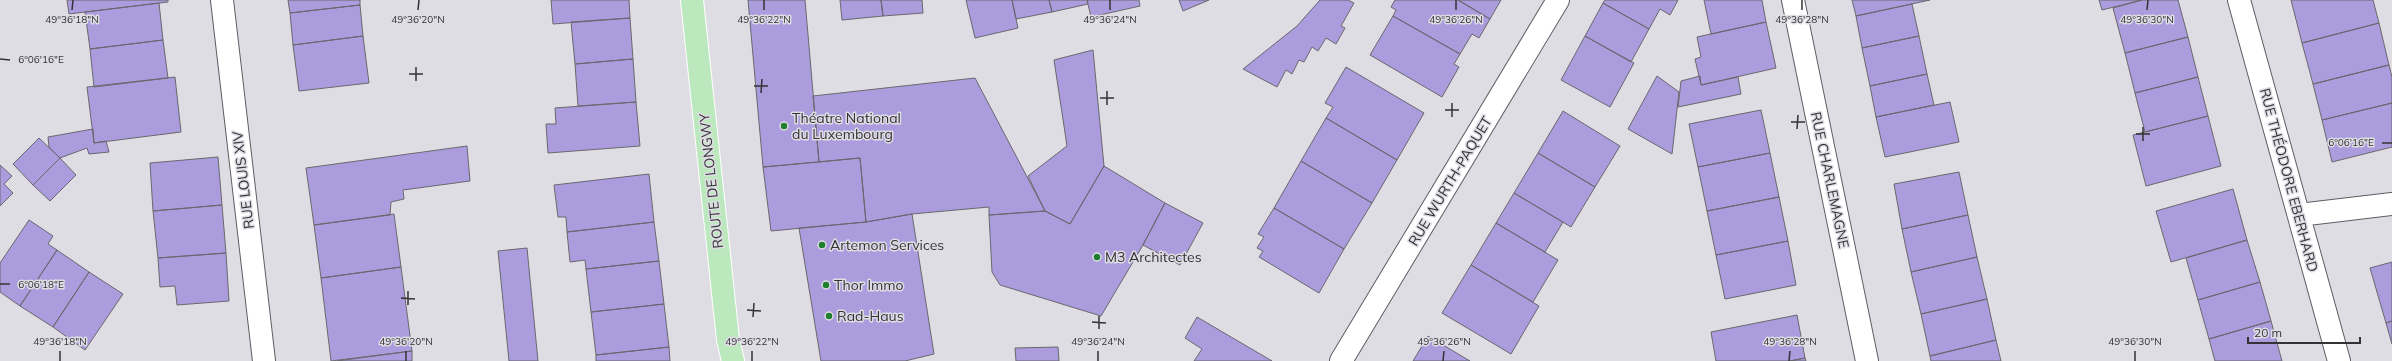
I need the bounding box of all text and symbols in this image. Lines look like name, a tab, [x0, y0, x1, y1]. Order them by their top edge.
text: 49°36'18"N	[45, 13, 99, 26]
text: 49°36'20"N	[391, 13, 445, 26]
text: 49°36'22"N	[737, 13, 791, 26]
text: 49°36'24"N	[1083, 13, 1137, 26]
text: 49°36'26"N	[1429, 13, 1483, 26]
text: 49°36'28"N	[1775, 13, 1829, 26]
text: 49°36'30"N	[2120, 13, 2174, 26]
text: 6°06'16"E	[18, 53, 64, 66]
street label: RUE THÉODORE EBERHARD	[2256, 86, 2322, 274]
place label: Théatre National du Luxembourg	[792, 109, 901, 143]
street label: RUE CHARLEMAGNE	[1807, 110, 1853, 250]
street label: ROUTE DE LONGWY	[695, 112, 727, 250]
street label: RUE WURTH-PAQUET	[1404, 113, 1496, 249]
marker: Théatre National du Luxembourg	[779, 121, 789, 131]
street label: RUE LOUIS XIV	[228, 130, 258, 230]
text: 6°06'16"E	[2328, 136, 2374, 149]
place label: Artemon Services	[830, 236, 944, 254]
marker: Artemon Services	[817, 240, 827, 250]
place label: M3 Architectes	[1105, 248, 1202, 266]
marker: M3 Architectes	[1092, 252, 1102, 262]
place label: Thor Immo	[834, 276, 904, 294]
text: 6°06'18"E	[18, 278, 64, 291]
marker: Thor Immo	[821, 280, 831, 290]
place label: Rad-Haus	[837, 307, 904, 325]
marker: Rad-Haus	[824, 311, 834, 321]
scale bar	[2248, 319, 2360, 345]
text: 20 m	[2254, 325, 2282, 340]
text: 49°36'18"N	[33, 335, 87, 348]
text: 49°36'20"N	[379, 335, 433, 348]
text: 49°36'22"N	[725, 335, 779, 348]
text: 49°36'24"N	[1071, 335, 1125, 348]
text: 49°36'26"N	[1417, 335, 1471, 348]
text: 49°36'28"N	[1763, 335, 1817, 348]
text: 49°36'30"N	[2108, 335, 2162, 348]

